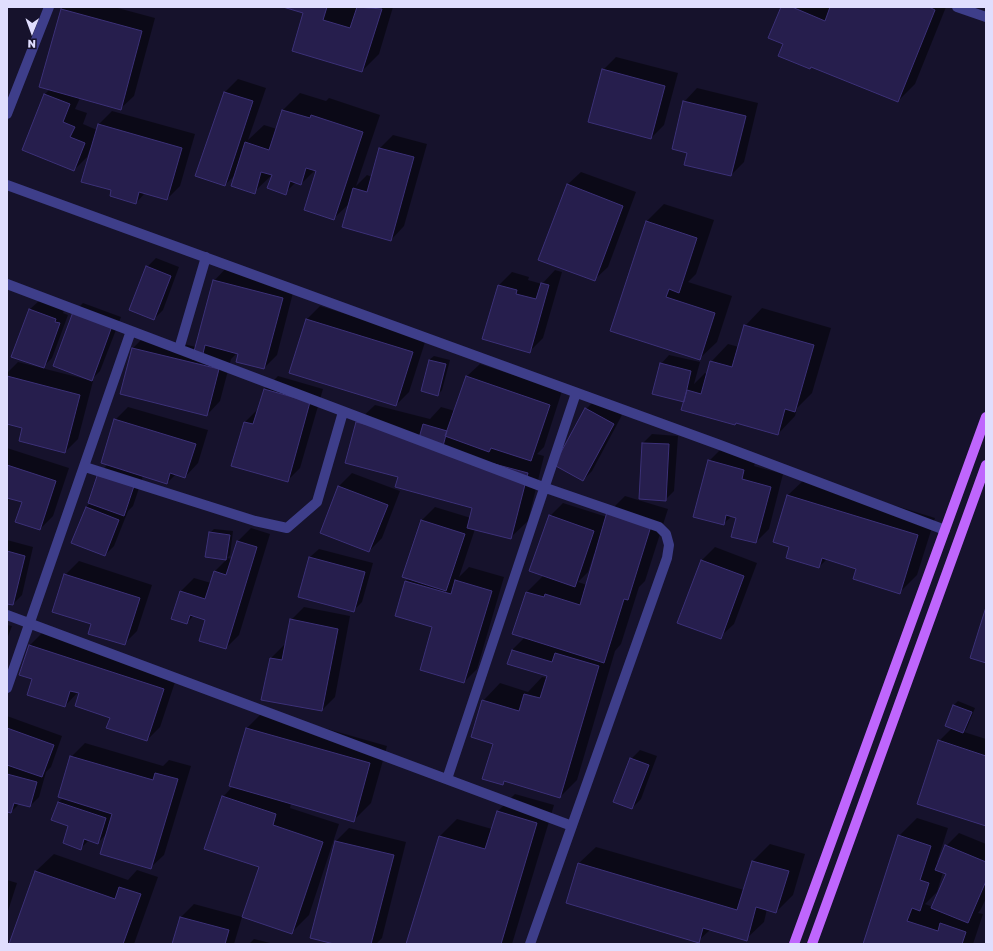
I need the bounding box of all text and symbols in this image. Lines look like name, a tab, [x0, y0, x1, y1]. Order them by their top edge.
north arrow	[12, 12, 52, 52]
text: N	[27, 38, 36, 51]

